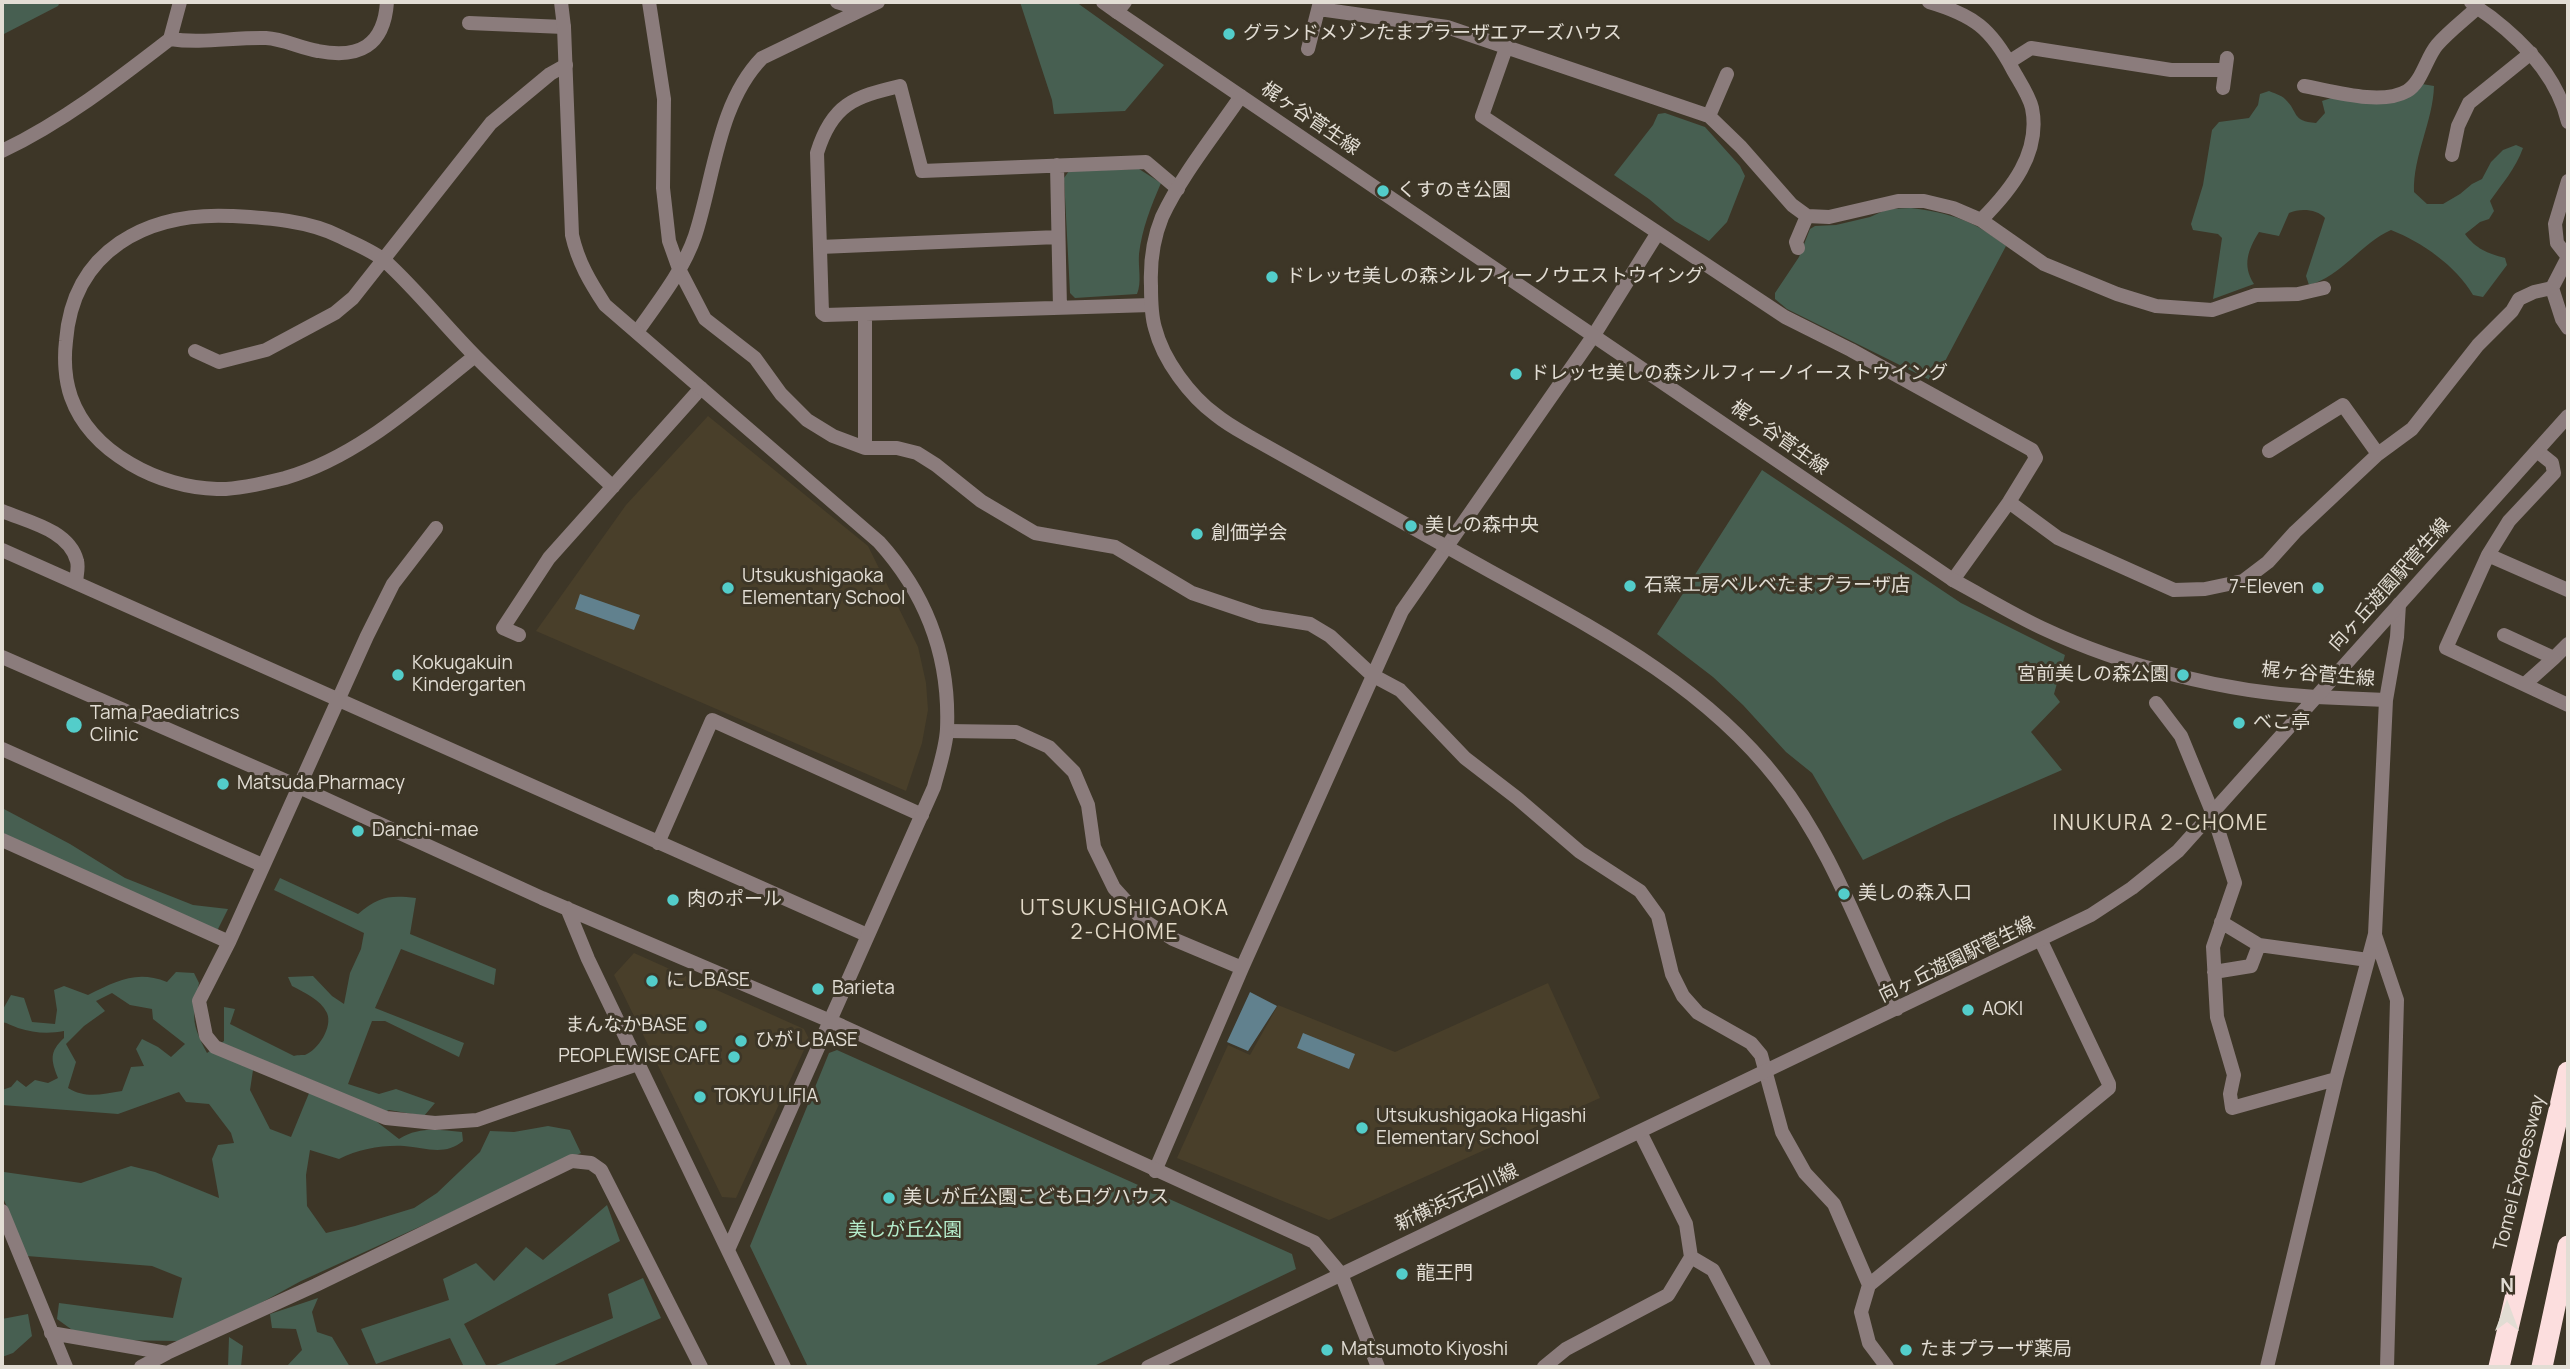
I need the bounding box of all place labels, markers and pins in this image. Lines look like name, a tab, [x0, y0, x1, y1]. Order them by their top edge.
place label: グランドメゾンたまプラーザエアーズハウス	[1243, 23, 1622, 45]
marker: グランドメゾンたまプラーザエアーズハウス	[1221, 26, 1237, 42]
place label: くすのき公園	[1397, 180, 1511, 202]
marker: くすのき公園	[1375, 183, 1391, 199]
place label: ドレッセ美しの森シルフィーノウエストウイング	[1286, 266, 1704, 288]
marker: ドレッセ美しの森シルフィーノウエストウイング	[1264, 269, 1280, 285]
place label: ドレッセ美しの森シルフィーノイーストウイング	[1530, 363, 1948, 385]
marker: ドレッセ美しの森シルフィーノイーストウイング	[1508, 366, 1524, 382]
place label: 美しの森中央	[1425, 515, 1539, 537]
marker: 美しの森中央	[1403, 518, 1419, 534]
place label: 創価学会	[1211, 523, 1287, 545]
marker: 創価学会	[1189, 526, 1205, 542]
place label: Utsukushigaoka Elementary School	[742, 566, 905, 610]
place label: 石窯工房ベルベたまプラーザ店	[1644, 575, 1910, 597]
place label: 7-Eleven	[2229, 577, 2304, 599]
marker: 石窯工房ベルベたまプラーザ店	[1622, 578, 1638, 594]
marker: Utsukushigaoka Elementary School	[720, 580, 736, 596]
marker: 7-Eleven	[2310, 580, 2326, 596]
place label: Kokugakuin Kindergarten	[412, 653, 526, 697]
place label: 宮前美しの森公園	[2017, 664, 2169, 686]
marker: Kokugakuin Kindergarten	[390, 667, 406, 683]
marker: 宮前美しの森公園	[2175, 667, 2191, 683]
place label: Tama Paediatrics Clinic	[90, 703, 239, 747]
place label: べこ亭	[2253, 712, 2310, 734]
marker: Tama Paediatrics Clinic	[64, 715, 84, 735]
marker: べこ亭	[2231, 715, 2247, 731]
place label: Matsuda Pharmacy	[237, 773, 405, 795]
marker: Matsuda Pharmacy	[215, 776, 231, 792]
place label: Danchi-mae	[372, 820, 479, 842]
marker: Danchi-mae	[350, 823, 366, 839]
place label: 美しの森入口	[1858, 883, 1972, 905]
marker: 美しの森入口	[1836, 886, 1852, 902]
place label: 肉のポール	[687, 889, 782, 911]
marker: 肉のポール	[665, 892, 681, 908]
place label: にしBASE	[666, 970, 750, 992]
marker: にしBASE	[644, 973, 660, 989]
place label: Barieta	[832, 978, 895, 1000]
marker: Barieta	[810, 981, 826, 997]
place label: AOKI	[1982, 999, 2023, 1021]
marker: AOKI	[1960, 1002, 1976, 1018]
place label: まんなかBASE	[565, 1015, 687, 1037]
marker: まんなかBASE	[693, 1018, 709, 1034]
place label: ひがしBASE	[755, 1030, 858, 1052]
marker: ひがしBASE	[733, 1033, 749, 1049]
place label: PEOPLEWISE CAFE	[558, 1046, 720, 1068]
marker: PEOPLEWISE CAFE	[726, 1049, 742, 1065]
place label: TOKYU LIFIA	[714, 1086, 818, 1108]
marker: TOKYU LIFIA	[692, 1089, 708, 1105]
place label: Utsukushigaoka Higashi Elementary School	[1376, 1106, 1586, 1150]
marker: Utsukushigaoka Higashi Elementary School	[1354, 1120, 1370, 1136]
place label: 美しが丘公園こどもログハウス	[903, 1187, 1169, 1209]
marker: 美しが丘公園こどもログハウス	[881, 1190, 897, 1206]
place label: 龍王門	[1416, 1263, 1473, 1285]
marker: 龍王門	[1394, 1266, 1410, 1282]
place label: Matsumoto Kiyoshi	[1341, 1339, 1508, 1361]
place label: たまプラーザ薬局	[1920, 1339, 2072, 1361]
marker: Matsumoto Kiyoshi	[1319, 1342, 1335, 1358]
marker: たまプラーザ薬局	[1898, 1342, 1914, 1358]

